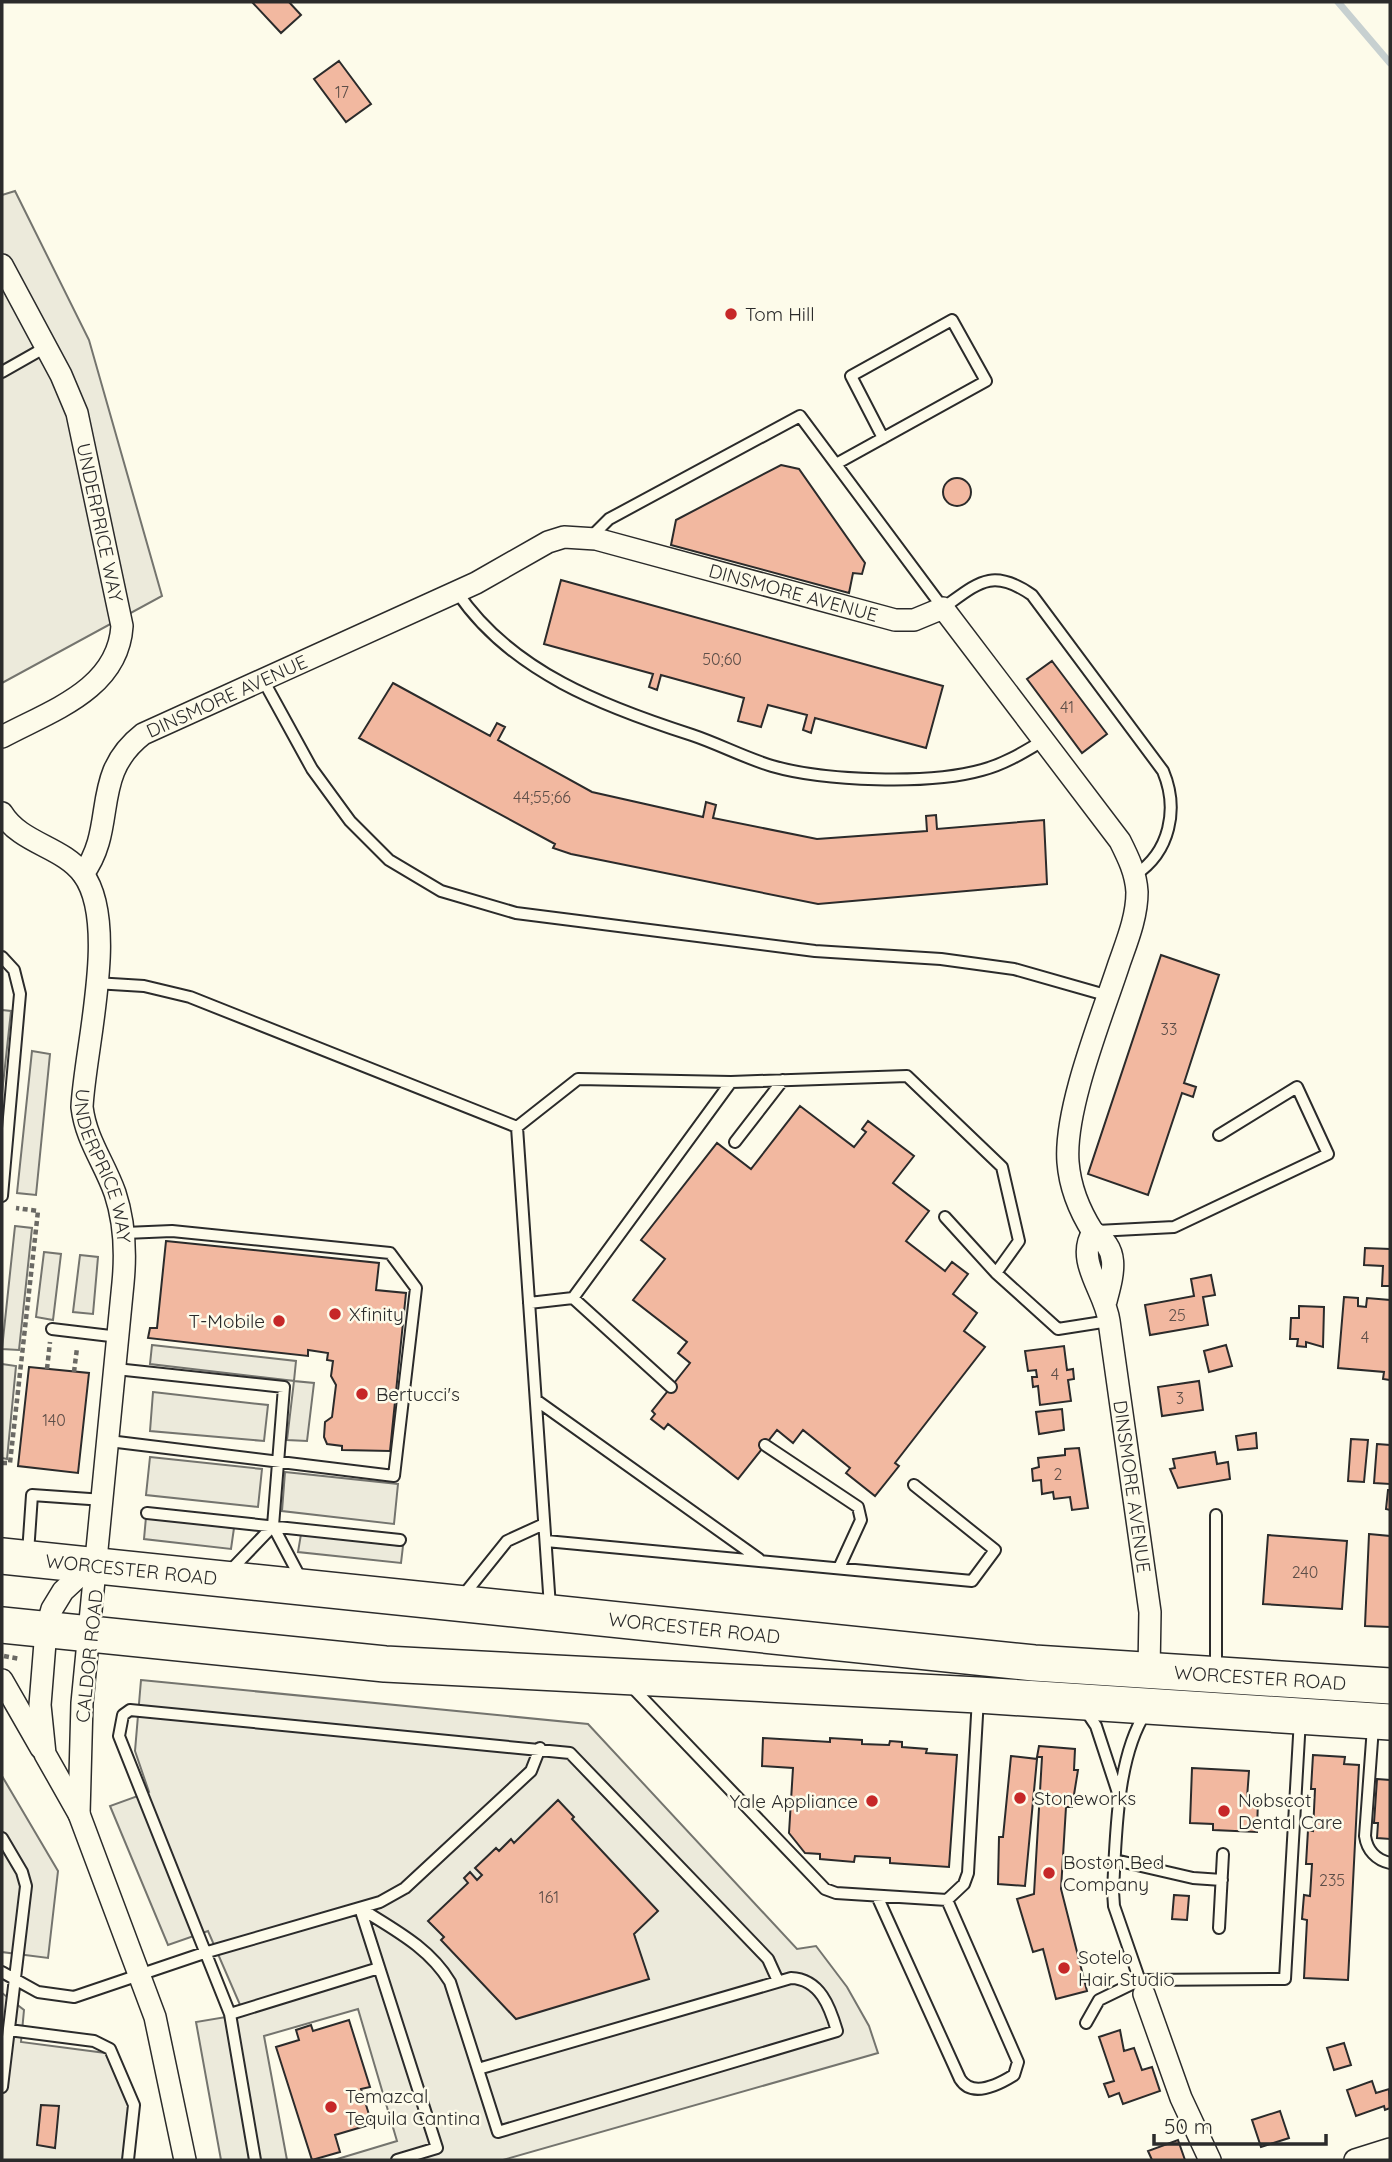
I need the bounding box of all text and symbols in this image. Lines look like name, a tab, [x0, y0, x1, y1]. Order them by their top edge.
house number: 17	[335, 82, 349, 102]
place label: Tom Hill	[745, 302, 815, 326]
marker: Tom Hill	[723, 306, 739, 322]
street label: UNDERPRICE WAY	[72, 441, 129, 605]
street label: DINSMORE AVENUE	[706, 558, 881, 627]
street label: DINSMORE AVENUE	[142, 649, 311, 743]
house number: 50;60	[702, 649, 742, 669]
house number: 41	[1060, 697, 1074, 717]
house number: 44;55;66	[513, 787, 571, 807]
house number: 33	[1161, 1019, 1177, 1039]
street label: UNDERPRICE WAY	[69, 1087, 136, 1244]
place label: Xfinity	[349, 1302, 404, 1326]
house number: 25	[1168, 1305, 1186, 1325]
marker: Xfinity	[327, 1306, 343, 1322]
place label: T-Mobile	[188, 1309, 265, 1333]
marker: T-Mobile	[271, 1313, 287, 1329]
house number: 4	[1361, 1327, 1369, 1347]
house number: 4	[1051, 1364, 1059, 1384]
place label: Bertucci's	[376, 1382, 460, 1406]
marker: Bertucci's	[354, 1386, 370, 1402]
house number: 3	[1176, 1388, 1184, 1408]
street label: DINSMORE AVENUE	[1108, 1399, 1156, 1574]
house number: 140	[42, 1410, 66, 1430]
house number: 2	[1054, 1464, 1063, 1484]
street label: WORCESTER ROAD	[44, 1549, 218, 1590]
house number: 240	[1292, 1562, 1318, 1582]
street label: CALDOR ROAD	[70, 1588, 108, 1724]
street label: WORCESTER ROAD	[607, 1607, 781, 1649]
street label: WORCESTER ROAD	[1173, 1660, 1347, 1695]
place label: Stoneworks	[1034, 1786, 1136, 1810]
place label: Nobscot Dental Care	[1238, 1788, 1343, 1834]
place label: Yale Appliance	[730, 1789, 858, 1813]
marker: Stoneworks	[1012, 1790, 1028, 1806]
marker: Yale Appliance	[864, 1793, 880, 1809]
marker: Nobscot Dental Care	[1216, 1803, 1232, 1819]
place label: Boston Bed Company	[1063, 1850, 1164, 1896]
marker: Boston Bed Company	[1041, 1865, 1057, 1881]
house number: 235	[1319, 1870, 1345, 1890]
house number: 161	[539, 1887, 559, 1907]
place label: Sotelo Hair Studio	[1078, 1945, 1175, 1991]
marker: Sotelo Hair Studio	[1056, 1960, 1072, 1976]
place label: Temazcal Tequila Cantina	[345, 2084, 480, 2130]
marker: Temazcal Tequila Cantina	[323, 2099, 339, 2115]
scale bar	[1154, 2102, 1326, 2146]
text: 50 m	[1164, 2113, 1213, 2139]

